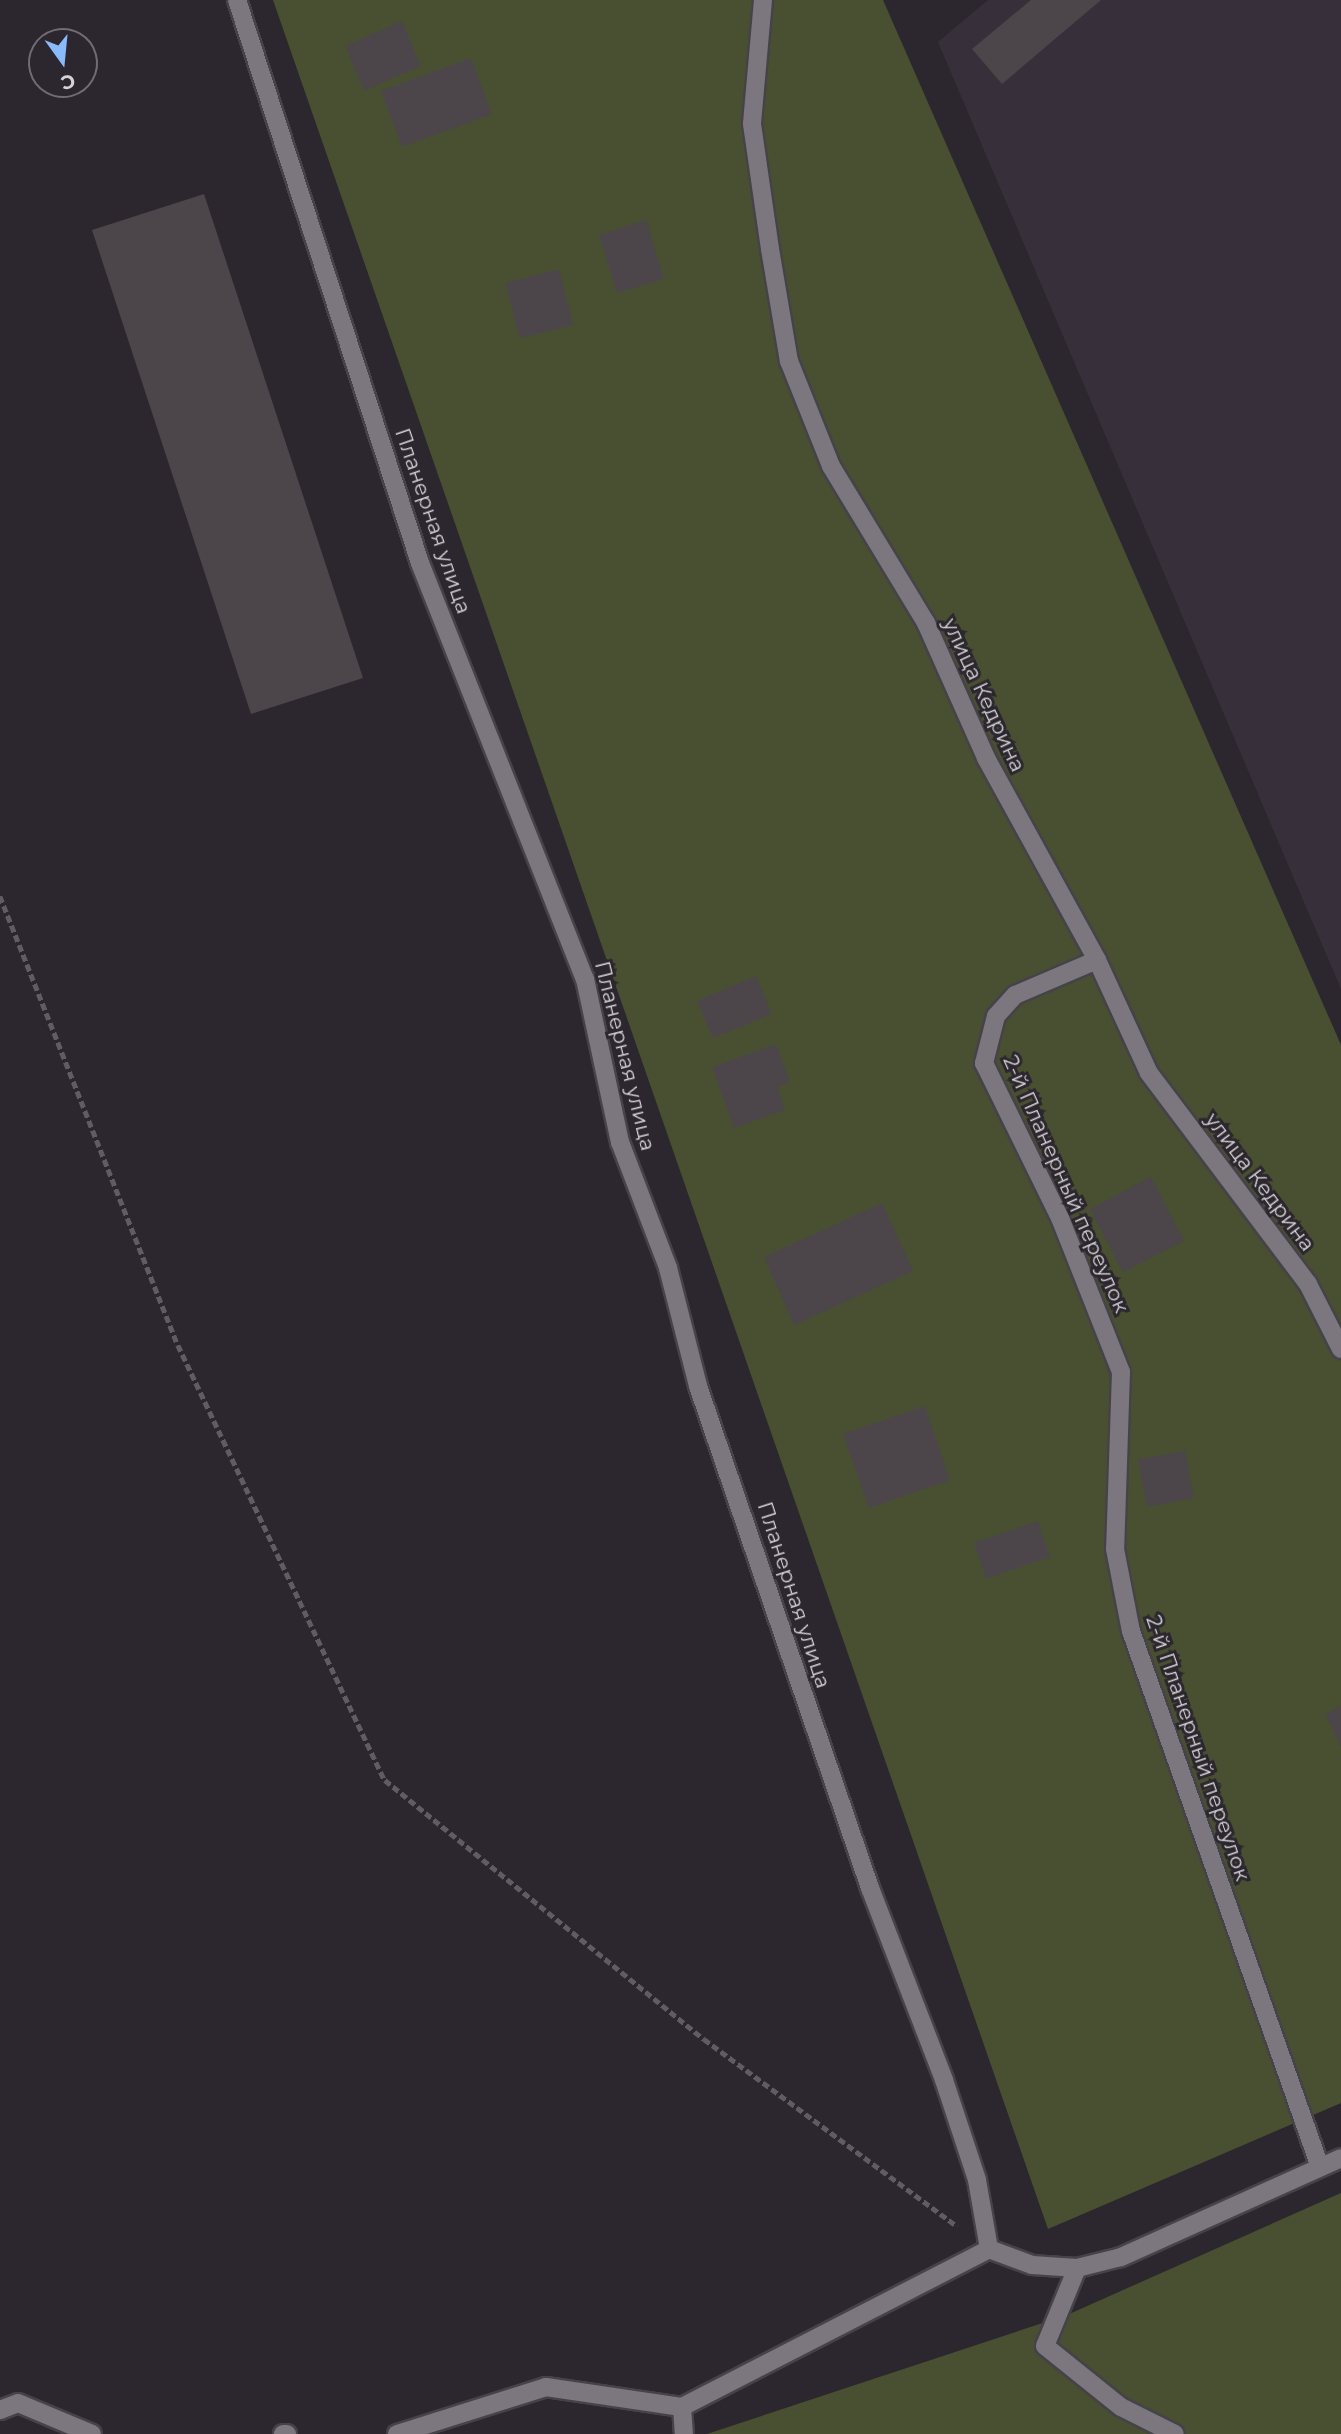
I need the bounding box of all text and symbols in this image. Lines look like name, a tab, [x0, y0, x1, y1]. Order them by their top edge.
north arrow	[28, 28, 98, 98]
text: С	[58, 69, 78, 95]
street label: Планерная улица	[389, 425, 477, 617]
street label: улица Кедрина	[937, 614, 1031, 776]
street label: Планерная улица	[589, 959, 661, 1153]
street label: 2-й Планерный переулок	[998, 1051, 1134, 1317]
street label: улица Кедрина	[1200, 1108, 1320, 1256]
street label: Планерная улица	[752, 1499, 836, 1691]
street label: 2-й Планерный переулок	[1141, 1612, 1255, 1884]

